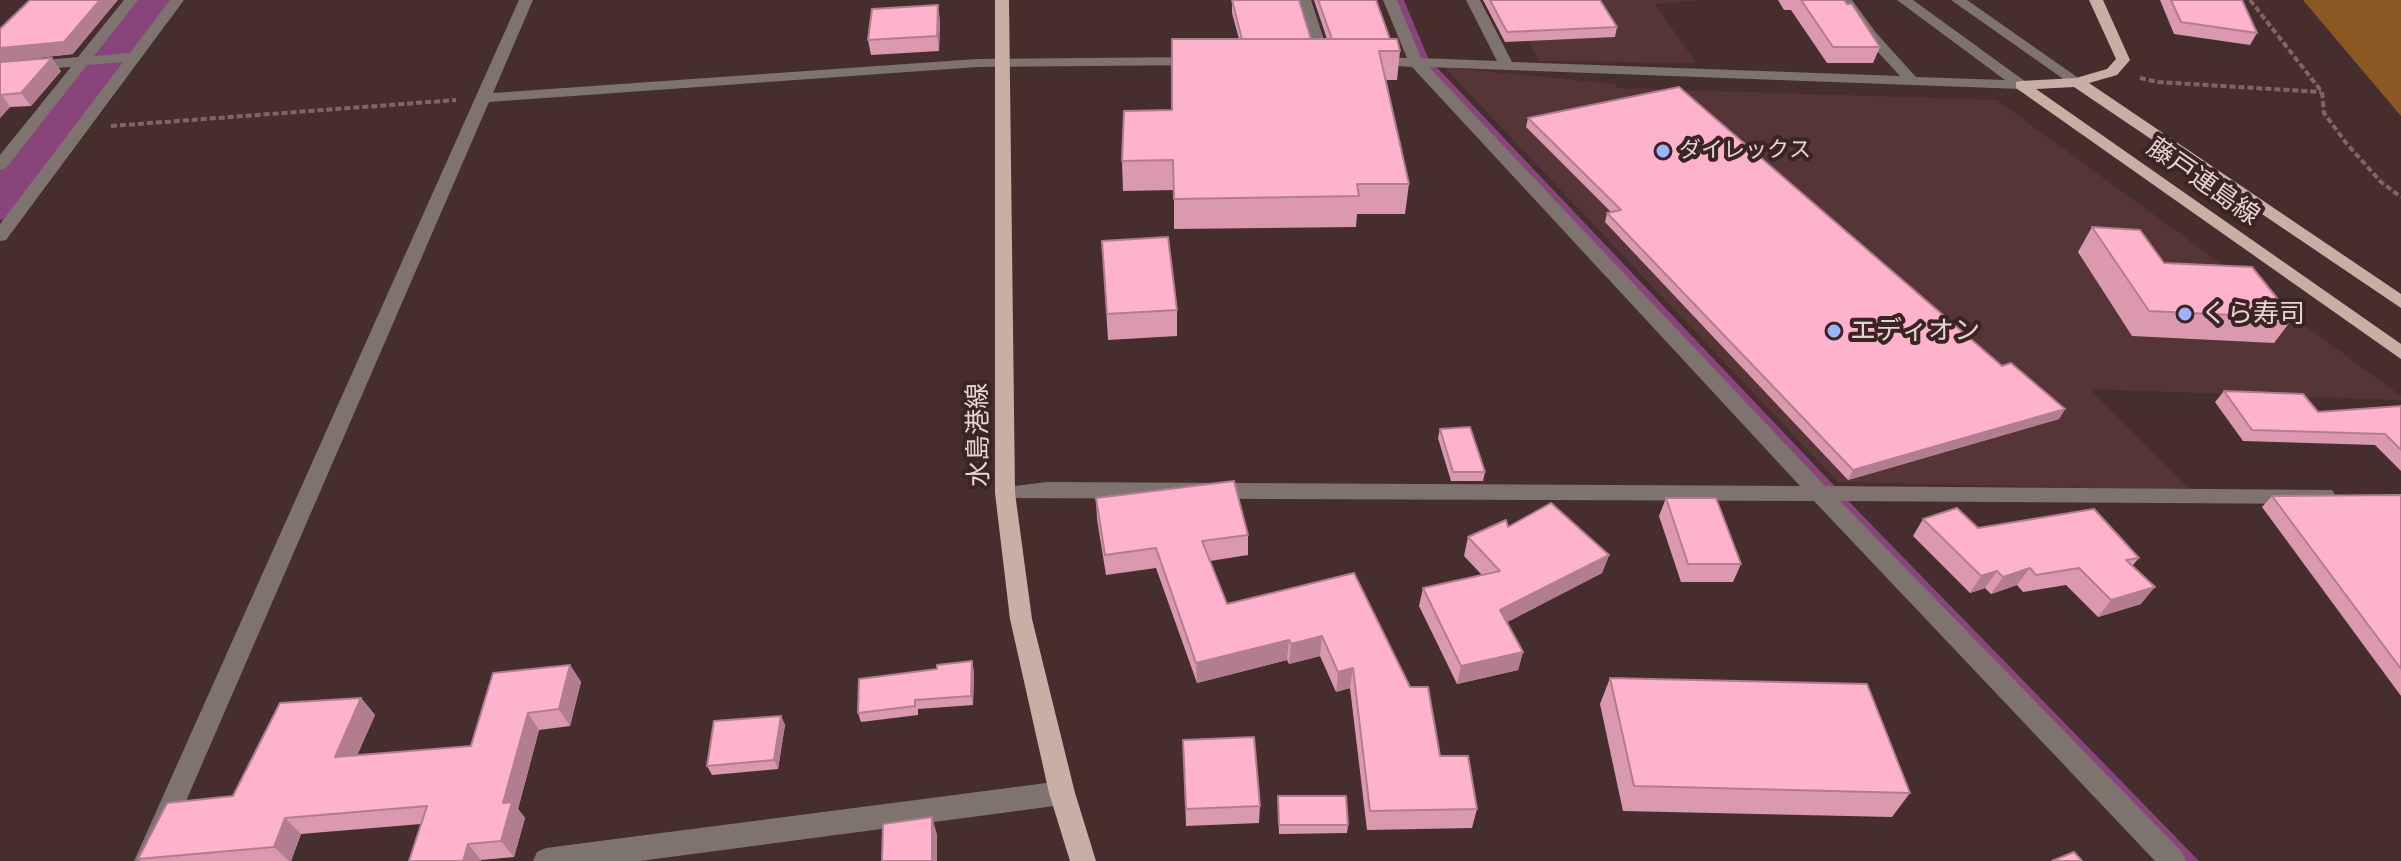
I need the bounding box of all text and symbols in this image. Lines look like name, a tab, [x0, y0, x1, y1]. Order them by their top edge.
street label: 藤戸連島線	[2141, 132, 2265, 232]
place label: ダイレックス	[1679, 138, 1811, 164]
marker: ダイレックス	[1654, 142, 1672, 160]
place label: くら寿司	[2201, 298, 2305, 330]
marker: くら寿司	[2176, 305, 2194, 323]
place label: エディオン	[1850, 315, 1980, 347]
marker: エディオン	[1825, 322, 1843, 340]
street label: 水島港線	[962, 383, 996, 487]

